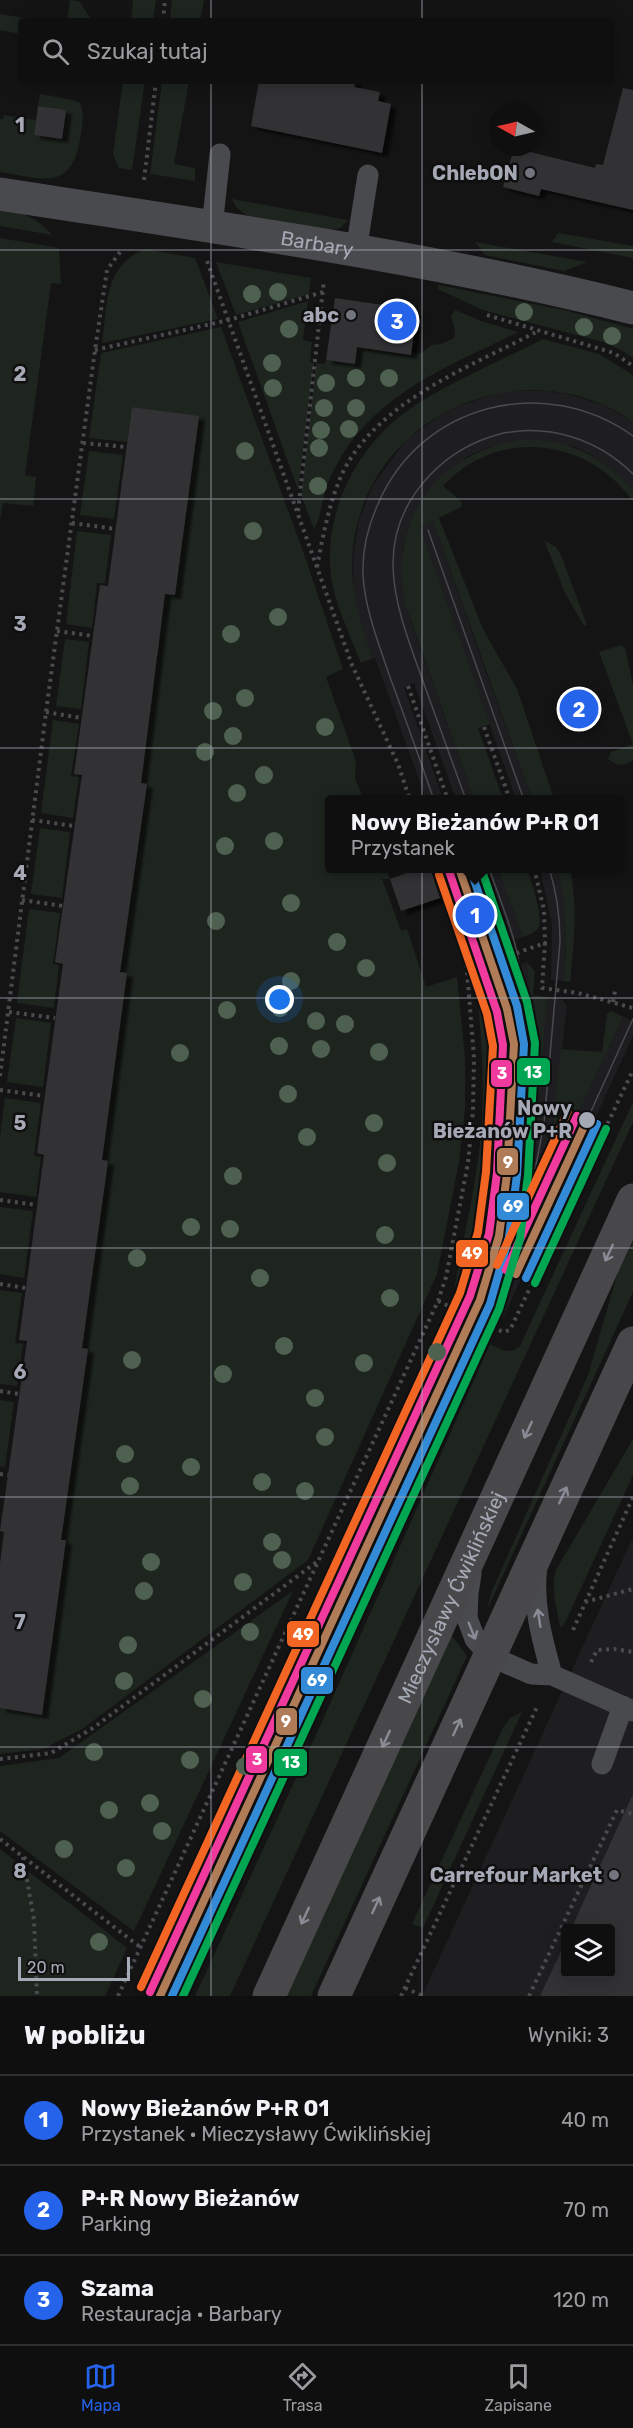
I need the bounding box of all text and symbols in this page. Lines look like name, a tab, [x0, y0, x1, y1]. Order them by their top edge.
search box	[18, 18, 615, 84]
icon: search	[39, 35, 72, 68]
text: Szukaj tutaj	[87, 38, 208, 65]
north arrow	[489, 102, 543, 156]
text: 1	[15, 113, 25, 137]
place label: ChlebON	[432, 161, 518, 185]
marker: ChlebON	[523, 166, 537, 180]
street label: Barbary	[279, 226, 355, 262]
pin: 3	[378, 298, 416, 344]
place label: abc	[303, 303, 339, 327]
marker: abc	[344, 308, 358, 322]
text: 2	[14, 362, 27, 386]
text: 3	[13, 612, 27, 636]
pin: 2	[560, 686, 598, 732]
popup	[325, 795, 625, 873]
text: Nowy Bieżanów P+R 01	[351, 809, 599, 836]
text: Przystanek	[351, 836, 455, 860]
text: 4	[13, 861, 27, 885]
pin: 1	[456, 892, 494, 938]
your location	[265, 985, 294, 1014]
line badge: 13	[516, 1057, 551, 1086]
line badge: 3	[490, 1059, 513, 1088]
text: 13	[524, 1063, 542, 1082]
text: 3	[497, 1064, 507, 1083]
place label: Nowy Bieżanów P+R	[433, 1096, 572, 1143]
marker: Nowy Bieżanów P+R	[577, 1110, 597, 1130]
text: 5	[14, 1111, 27, 1135]
line badge: 9	[496, 1147, 519, 1176]
text: 9	[503, 1153, 513, 1172]
line badge: 69	[496, 1192, 530, 1221]
text: 69	[503, 1197, 523, 1216]
line badge: 49	[455, 1239, 489, 1268]
text: 49	[461, 1244, 483, 1263]
one-way arrow	[602, 1244, 613, 1262]
text: 6	[13, 1360, 27, 1384]
one-way arrow	[521, 1421, 533, 1439]
one-way arrow	[558, 1487, 570, 1505]
street label: Mieczysławy Ćwiklińskiej	[392, 1488, 510, 1707]
one-way arrow	[533, 1609, 544, 1628]
text: 7	[14, 1610, 26, 1634]
line badge: 49	[286, 1620, 320, 1648]
one-way arrow	[467, 1621, 478, 1640]
text: 49	[292, 1625, 314, 1644]
line badge: 69	[300, 1666, 334, 1695]
text: 69	[307, 1671, 327, 1690]
line badge: 9	[275, 1707, 298, 1736]
text: 9	[281, 1712, 291, 1731]
one-way arrow	[451, 1719, 463, 1737]
one-way arrow	[380, 1729, 392, 1747]
line badge: 3	[245, 1745, 268, 1774]
line badge: 13	[273, 1748, 308, 1777]
text: 3	[252, 1750, 262, 1769]
text: 13	[282, 1753, 300, 1772]
text: 8	[13, 1859, 27, 1883]
place label: Carrefour Market	[430, 1863, 602, 1887]
marker: Carrefour Market	[607, 1868, 621, 1882]
one-way arrow	[370, 1896, 382, 1914]
one-way arrow	[299, 1907, 310, 1925]
map controls	[561, 1924, 615, 1978]
button: layers	[561, 1924, 615, 1978]
scale bar	[18, 1954, 130, 1982]
text: 20 m	[27, 1958, 65, 1977]
text: W pobliżu	[24, 2020, 146, 2051]
text: Wyniki: 3	[528, 2023, 609, 2047]
text: Nowy Bieżanów P+R 01	[81, 2095, 329, 2122]
text: 1	[39, 2108, 48, 2132]
text: 40 m	[561, 2108, 609, 2132]
text: Przystanek · Mieczysławy Ćwiklińskiej	[81, 2122, 431, 2146]
text: P+R Nowy Bieżanów	[81, 2185, 299, 2212]
text: 2	[37, 2198, 50, 2222]
text: 70 m	[563, 2198, 609, 2222]
text: Parking	[81, 2212, 152, 2236]
text: Szama	[81, 2275, 154, 2302]
text: 3	[37, 2288, 50, 2312]
text: 120 m	[553, 2288, 609, 2312]
text: Restauracja · Barbary	[81, 2302, 282, 2326]
tab: Mapa	[81, 2360, 121, 2415]
tab: Trasa	[283, 2360, 323, 2415]
tab: Zapisane	[485, 2360, 552, 2415]

